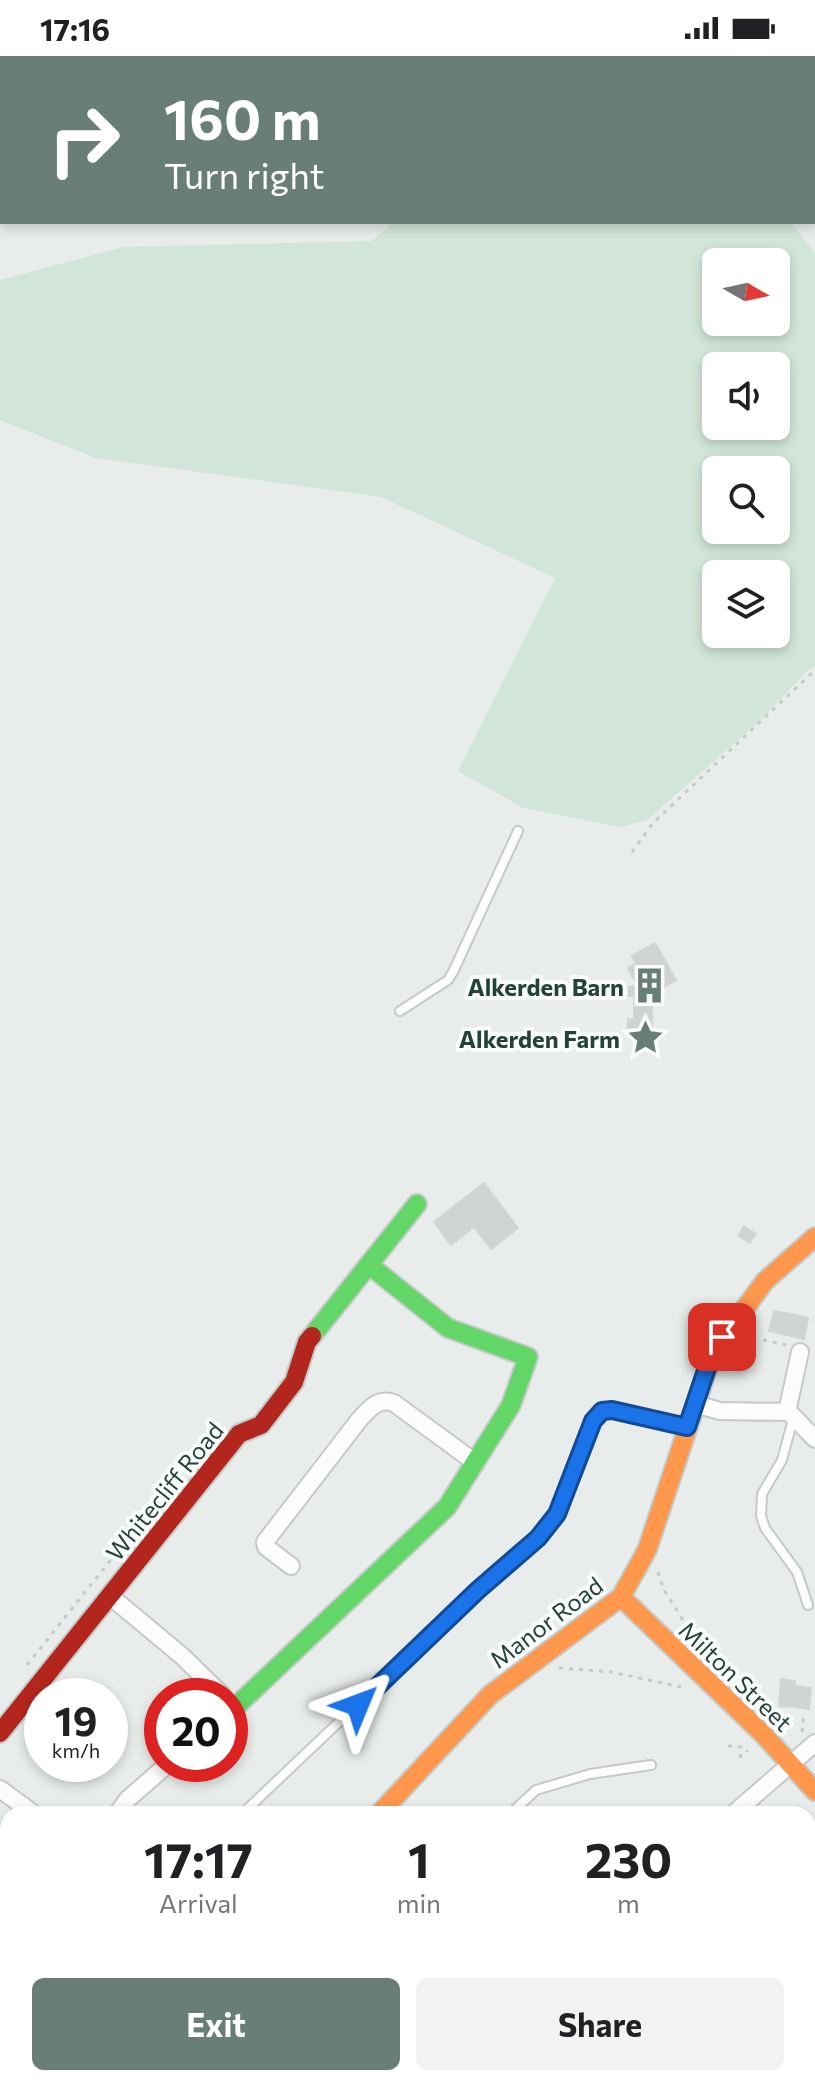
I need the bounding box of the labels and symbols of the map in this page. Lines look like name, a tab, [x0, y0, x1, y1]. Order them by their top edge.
north arrow	[702, 248, 790, 336]
building icon: Alkerden Barn	[631, 967, 669, 1005]
place label: Alkerden Barn	[467, 972, 624, 1001]
place icon: Alkerden Farm	[627, 1019, 665, 1057]
place label: Alkerden Farm	[459, 1024, 620, 1053]
pin	[688, 1303, 756, 1371]
street label: Whitecliff Road	[99, 1416, 229, 1566]
street label: Manor Road	[484, 1570, 608, 1674]
street label: Milton Street	[674, 1615, 798, 1737]
position arrow	[316, 1663, 400, 1747]
speed limit sign: 20	[144, 1678, 248, 1782]

